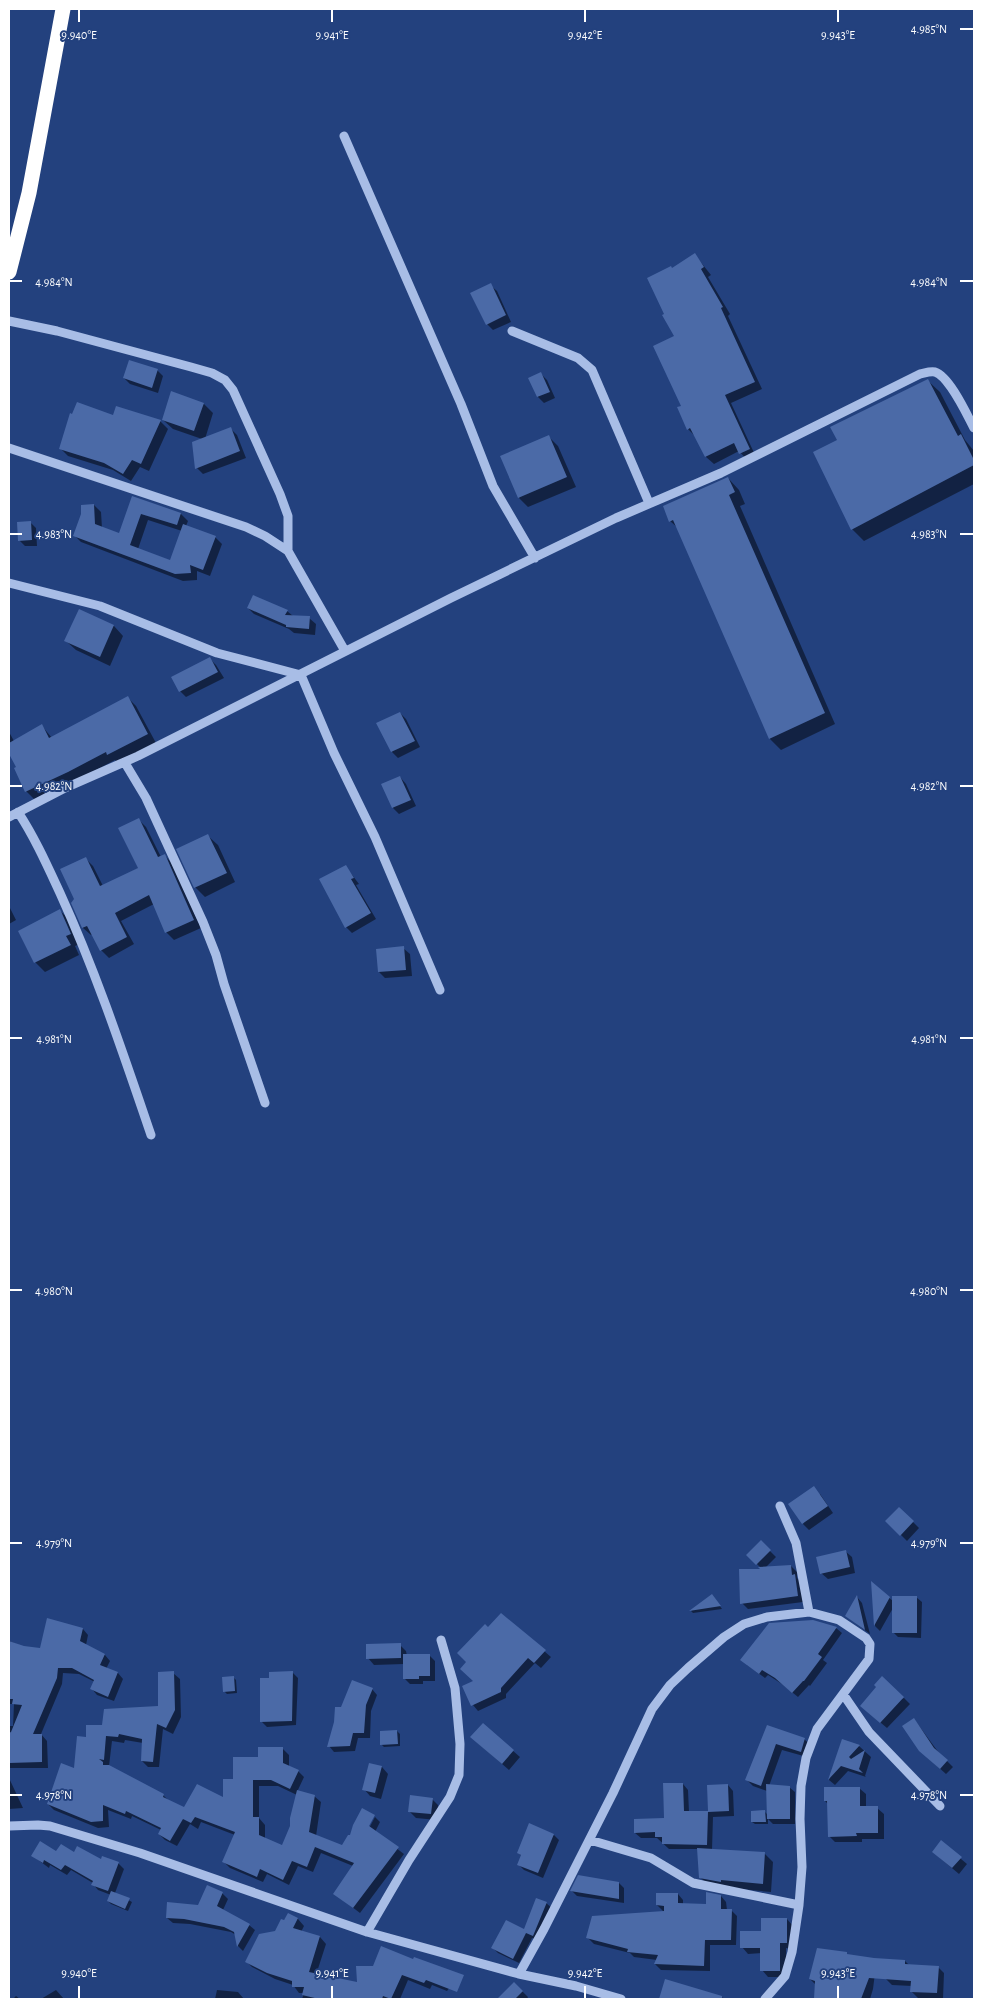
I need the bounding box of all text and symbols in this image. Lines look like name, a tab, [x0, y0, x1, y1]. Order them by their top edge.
text: 4.985°N	[911, 23, 947, 35]
text: 9.940°E	[61, 29, 97, 41]
text: 9.941°E	[315, 29, 349, 41]
text: 9.942°E	[568, 29, 602, 41]
text: 9.943°E	[821, 29, 855, 41]
text: 4.984°N	[35, 276, 73, 288]
text: 4.984°N	[910, 276, 948, 288]
text: 4.983°N	[36, 528, 72, 540]
text: 4.983°N	[911, 528, 947, 540]
text: 4.982°N	[35, 780, 73, 792]
text: 4.982°N	[910, 780, 948, 792]
text: 4.981°N	[36, 1033, 72, 1045]
text: 4.981°N	[911, 1033, 947, 1045]
text: 4.980°N	[35, 1285, 73, 1297]
text: 4.980°N	[910, 1285, 948, 1297]
text: 4.979°N	[36, 1537, 72, 1549]
text: 4.979°N	[911, 1537, 947, 1549]
text: 4.978°N	[36, 1789, 72, 1801]
text: 4.978°N	[911, 1789, 947, 1801]
text: 9.940°E	[61, 1967, 97, 1979]
text: 9.941°E	[315, 1967, 349, 1979]
text: 9.942°E	[568, 1967, 602, 1979]
text: 9.943°E	[821, 1967, 855, 1979]

